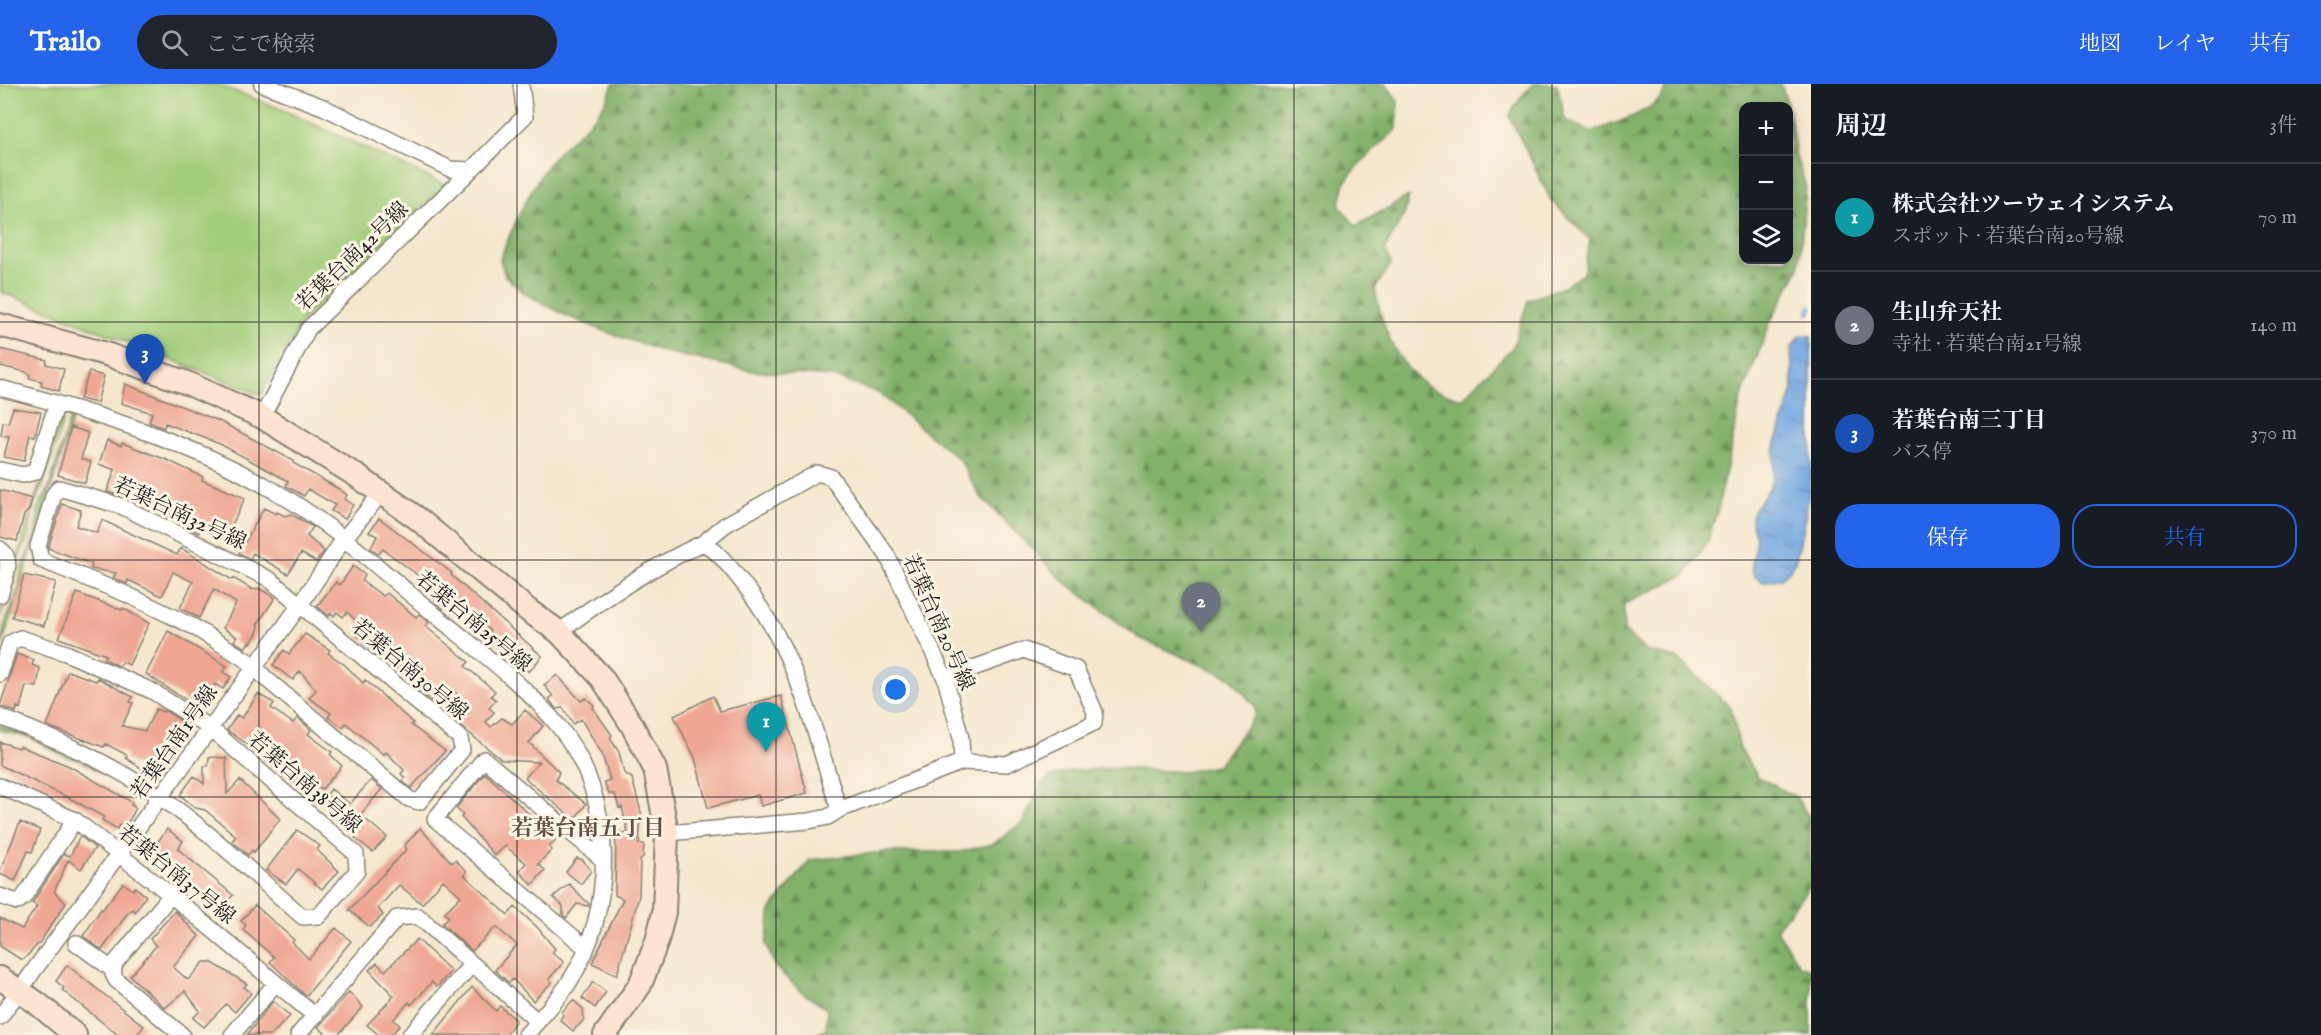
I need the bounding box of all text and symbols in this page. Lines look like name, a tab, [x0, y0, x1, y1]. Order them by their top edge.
search box	[137, 15, 557, 69]
text: Trailo	[30, 25, 101, 60]
icon: search	[158, 26, 191, 59]
text: ここで検索	[206, 31, 316, 59]
text: 地図	[2079, 31, 2121, 58]
text: レイヤ	[2154, 31, 2216, 58]
text: 共有	[2249, 31, 2291, 58]
map controls	[1739, 102, 1793, 264]
button: +	[1739, 102, 1793, 156]
text: 周辺	[1835, 110, 1887, 143]
text: 3件	[2270, 113, 2297, 138]
button: −	[1739, 156, 1793, 210]
text: 株式会社ツーウェイシステム	[1892, 191, 2175, 219]
street label: 若葉台南42号線	[291, 197, 415, 318]
text: 1	[1851, 205, 1858, 230]
text: 70 m	[2258, 205, 2297, 230]
button: layers	[1739, 210, 1793, 264]
text: スポット · 若葉台南20号線	[1892, 224, 2124, 249]
text: 生山弁天社	[1892, 299, 2002, 327]
text: 2	[1850, 313, 1859, 338]
text: 140 m	[2250, 313, 2297, 338]
text: 寺社 · 若葉台南21号線	[1892, 332, 2082, 357]
pin: 3	[126, 334, 164, 384]
text: 若葉台南三丁目	[1892, 407, 2046, 435]
text: 3	[1851, 421, 1858, 446]
text: 370 m	[2251, 421, 2297, 446]
text: バス停	[1892, 440, 1952, 465]
street label: 若葉台南32号線	[109, 472, 250, 557]
button: 保存	[1835, 504, 2060, 568]
button: 共有	[2072, 504, 2297, 568]
street label: 若葉台南20号線	[896, 550, 980, 695]
street label: 若葉台南25号線	[409, 566, 537, 679]
pin: 2	[1182, 582, 1220, 632]
street label: 若葉台南30号線	[345, 613, 473, 727]
your location	[881, 675, 910, 704]
street label: 若葉台南1号線	[126, 680, 225, 805]
pin: 1	[746, 702, 786, 752]
street label: 若葉台南38号線	[242, 726, 366, 840]
district label: 若葉台南五丁目	[511, 815, 665, 843]
street label: 若葉台南37号線	[112, 819, 240, 931]

